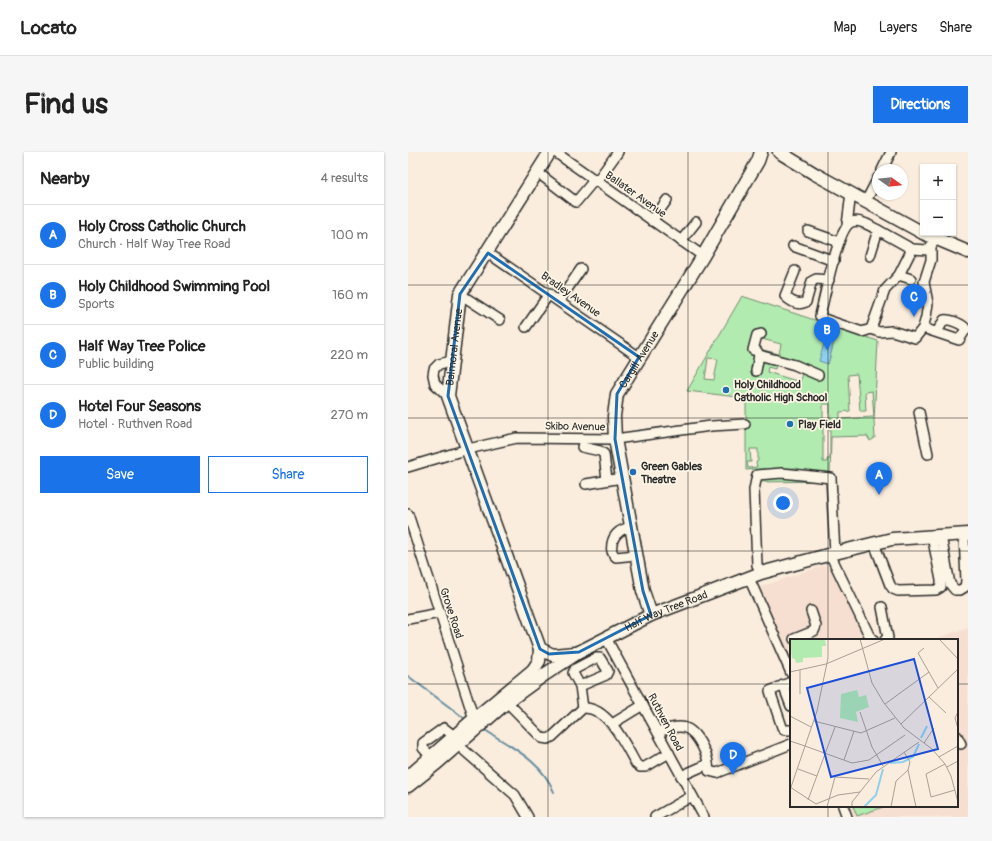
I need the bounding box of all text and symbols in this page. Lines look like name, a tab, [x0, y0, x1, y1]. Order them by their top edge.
text: Locato	[20, 16, 77, 40]
text: Map	[834, 19, 857, 36]
text: Layers	[879, 19, 917, 36]
text: Share	[939, 19, 972, 36]
button: Directions	[873, 86, 968, 123]
text: Find us	[24, 87, 108, 122]
north arrow	[872, 164, 908, 200]
map controls	[920, 164, 956, 236]
button: +	[920, 164, 956, 200]
text: Nearby	[40, 168, 89, 189]
street label: Ballater Avenue	[603, 169, 669, 221]
text: 4 results	[321, 170, 368, 186]
button: −	[920, 200, 956, 236]
text: Holy Cross Catholic Church	[78, 217, 246, 236]
text: A	[49, 227, 57, 243]
text: 100 m	[331, 227, 368, 243]
text: Church · Half Way Tree Road	[78, 236, 231, 252]
street label: Bradley Avenue	[538, 269, 603, 320]
text: Holy Childhood Swimming Pool	[78, 277, 270, 296]
pin: C	[901, 284, 927, 317]
text: B	[49, 287, 57, 303]
text: 160 m	[332, 287, 368, 303]
text: Sports	[78, 296, 114, 312]
street label: Balmoral Avenue	[443, 307, 465, 386]
pin: B	[814, 317, 840, 350]
street label: Cargill Avenue	[616, 328, 662, 391]
text: Half Way Tree Police	[78, 337, 205, 356]
text: C	[49, 347, 57, 363]
text: 220 m	[330, 347, 368, 363]
text: Public building	[78, 356, 154, 372]
place label: Holy Childhood Catholic High School	[734, 378, 828, 404]
marker: Holy Childhood Catholic High School	[721, 385, 731, 395]
text: Hotel Four Seasons	[78, 397, 201, 416]
text: D	[49, 407, 57, 423]
text: 270 m	[331, 407, 368, 423]
text: Hotel · Ruthven Road	[78, 416, 192, 432]
place label: Play Field	[798, 418, 841, 431]
street label: Skibo Avenue	[545, 419, 606, 434]
marker: Play Field	[785, 419, 795, 429]
button: Save	[40, 456, 200, 493]
button: Share	[208, 456, 368, 493]
place label: Green Gables Theatre	[640, 460, 702, 486]
pin: A	[866, 462, 892, 495]
marker: Green Gables Theatre	[628, 467, 638, 477]
your location	[773, 493, 793, 513]
street label: Grove Road	[437, 586, 466, 640]
street label: Half Way Tree Road	[623, 588, 709, 634]
inset map	[790, 639, 958, 807]
street label: Ruthven Road	[645, 691, 686, 753]
pin: D	[720, 742, 746, 775]

